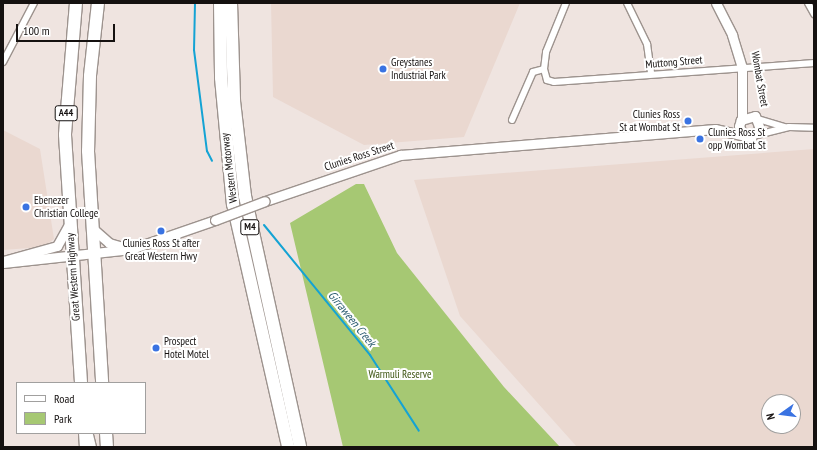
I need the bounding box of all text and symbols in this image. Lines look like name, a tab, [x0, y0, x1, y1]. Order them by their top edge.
scale bar	[18, 16, 117, 42]
text: 100 m	[23, 23, 50, 38]
street label: Wombat Street	[749, 50, 771, 108]
street label: Muttong Street	[645, 53, 703, 71]
place label: Greystanes Industrial Park	[391, 56, 446, 82]
marker: Greystanes Industrial Park	[378, 64, 388, 74]
road number: A44	[54, 105, 78, 121]
place label: Clunies Ross St at Wombat St	[619, 108, 680, 134]
marker: Clunies Ross St at Wombat St	[683, 116, 693, 126]
place label: Clunies Ross St opp Wombat St	[708, 126, 766, 152]
street label: Western Motorway	[218, 132, 240, 204]
marker: Clunies Ross St opp Wombat St	[695, 134, 705, 144]
street label: Clunies Ross Street	[323, 139, 395, 173]
place label: Ebenezer Christian College	[34, 194, 98, 220]
marker: Ebenezer Christian College	[21, 202, 31, 212]
road number: M4	[240, 219, 260, 235]
marker: Clunies Ross St after Great Western Hwy	[156, 226, 166, 236]
street label: Great Western Highway	[63, 232, 83, 322]
place label: Clunies Ross St after Great Western Hwy	[122, 237, 200, 263]
water label: Girraween Creek	[325, 288, 379, 350]
place label: Prospect Hotel Motel	[164, 335, 209, 361]
marker: Prospect Hotel Motel	[151, 343, 161, 353]
park label: Warmuli Reserve	[368, 367, 432, 381]
legend	[16, 382, 146, 434]
text: Road	[54, 391, 74, 406]
north arrow	[761, 394, 801, 434]
text: Park	[54, 411, 72, 426]
text: N	[763, 412, 778, 421]

